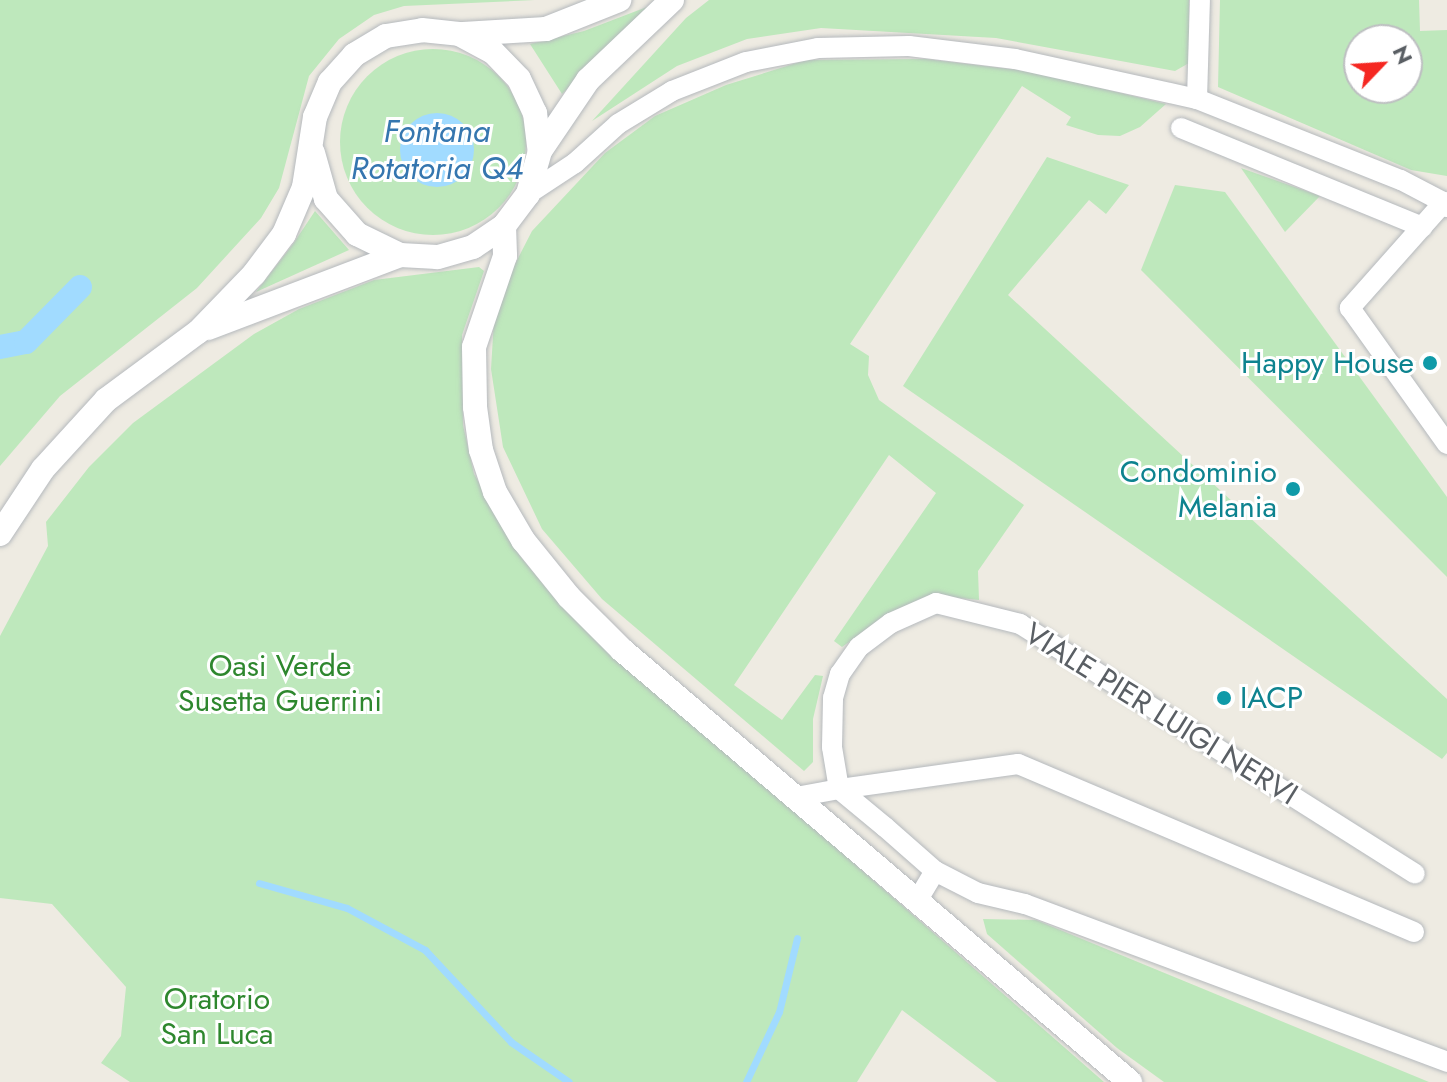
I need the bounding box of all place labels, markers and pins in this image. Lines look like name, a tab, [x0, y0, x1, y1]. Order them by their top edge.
place label: Happy House	[1241, 345, 1414, 381]
marker: Happy House	[1421, 354, 1439, 372]
place label: Condominio Melania	[1120, 454, 1277, 524]
marker: Condominio Melania	[1284, 480, 1302, 498]
place label: IACP	[1240, 680, 1303, 716]
marker: IACP	[1215, 689, 1233, 707]

